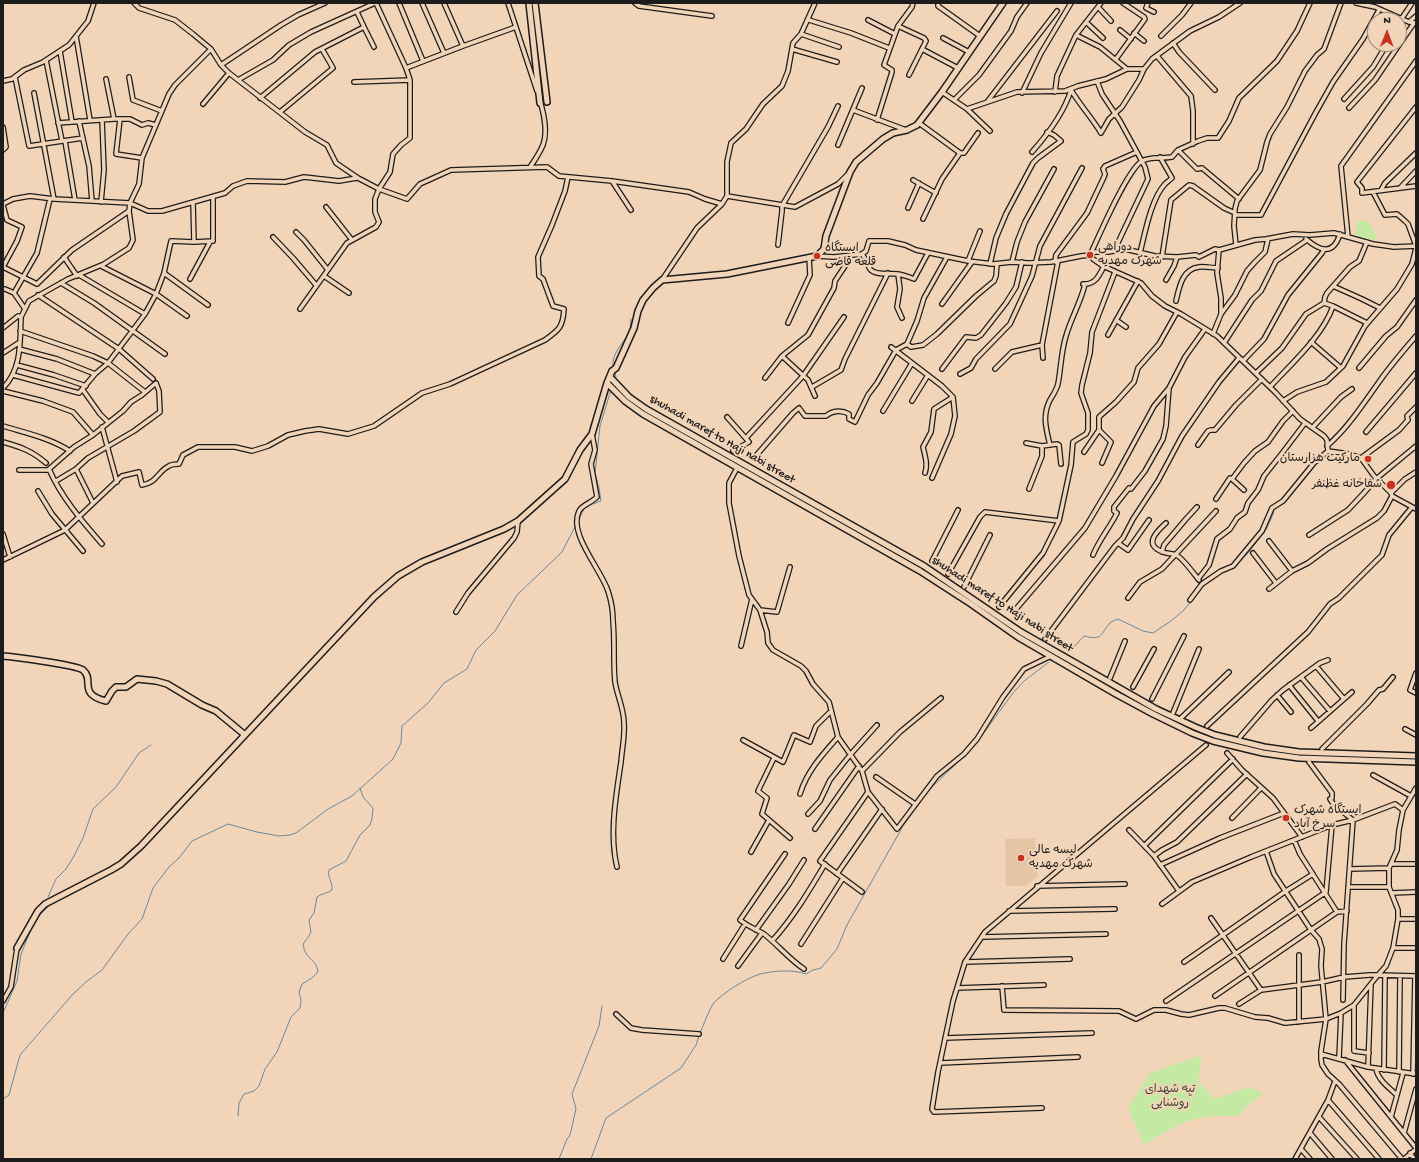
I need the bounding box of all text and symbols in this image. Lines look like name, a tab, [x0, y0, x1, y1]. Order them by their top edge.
north arrow	[1367, 12, 1407, 52]
text: N	[1383, 15, 1391, 27]
place label: دوراهی شهرک مهدیه	[1098, 241, 1162, 269]
place label: ایستگاه قلعه قاضی	[825, 242, 876, 270]
marker: دوراهی شهرک مهدیه	[1085, 250, 1095, 260]
marker: ایستگاه قلعه قاضی	[812, 251, 822, 261]
street label: shuhadi maref to Haji nabi street	[647, 392, 797, 488]
place label: مارکیت هزارستان	[1280, 452, 1360, 466]
marker: مارکیت هزارستان	[1363, 454, 1373, 464]
place label: شفاخانه غظنفر	[1312, 478, 1382, 492]
marker: شفاخانه غظنفر	[1385, 479, 1397, 491]
street label: shuhadi maref to Haji nabi street	[929, 554, 1075, 656]
place label: ایستگاه شهرک سرخ آباد	[1294, 804, 1361, 832]
marker: ایستگاه شهرک سرخ آباد	[1281, 813, 1291, 823]
place label: لیسه عالی شهرک مهدیه	[1029, 844, 1093, 872]
marker: لیسه عالی شهرک مهدیه	[1016, 853, 1026, 863]
park label: تپه شهدای روشنایی	[1145, 1083, 1195, 1111]

